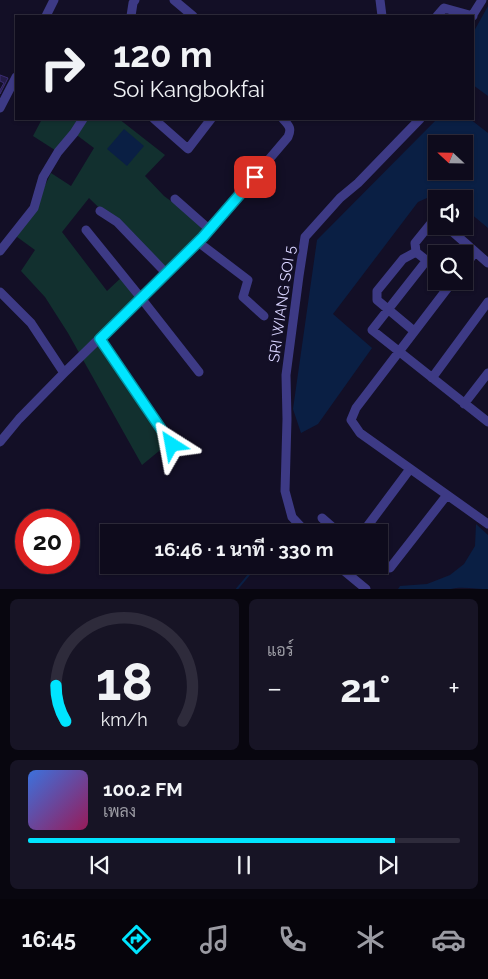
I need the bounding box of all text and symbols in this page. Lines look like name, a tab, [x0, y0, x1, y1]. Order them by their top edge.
text: 120 m	[113, 34, 213, 75]
icon: right	[30, 35, 95, 100]
text: Soi Kangbokfai	[113, 76, 265, 102]
north arrow	[428, 135, 472, 180]
map controls	[428, 135, 473, 290]
pin	[234, 156, 276, 198]
icon: arrive	[241, 163, 269, 191]
button: sound	[428, 190, 473, 235]
street label: SRI WIANG SOI 5	[265, 244, 299, 364]
button: search	[428, 245, 473, 290]
position arrow	[145, 418, 197, 470]
speed limit sign: 20	[15, 509, 80, 574]
text: 16:46 · 1 นาที · 330 m	[155, 538, 333, 560]
text: แอร์	[267, 641, 293, 660]
text: 18	[96, 651, 153, 712]
text: 21°	[340, 666, 390, 711]
text: −	[267, 672, 282, 705]
text: +	[448, 672, 460, 705]
text: km/h	[101, 709, 148, 730]
text: 100.2 FM	[103, 778, 183, 800]
text: เพลง	[103, 802, 136, 821]
icon: previous	[86, 851, 114, 879]
icon: pause	[230, 851, 258, 879]
icon: next	[374, 851, 402, 879]
icon: directions	[119, 922, 154, 957]
icon: music	[197, 922, 232, 957]
icon: phone	[275, 922, 310, 957]
icon: climate	[353, 922, 388, 957]
icon: car	[431, 922, 466, 957]
text: 16:45	[22, 926, 76, 952]

